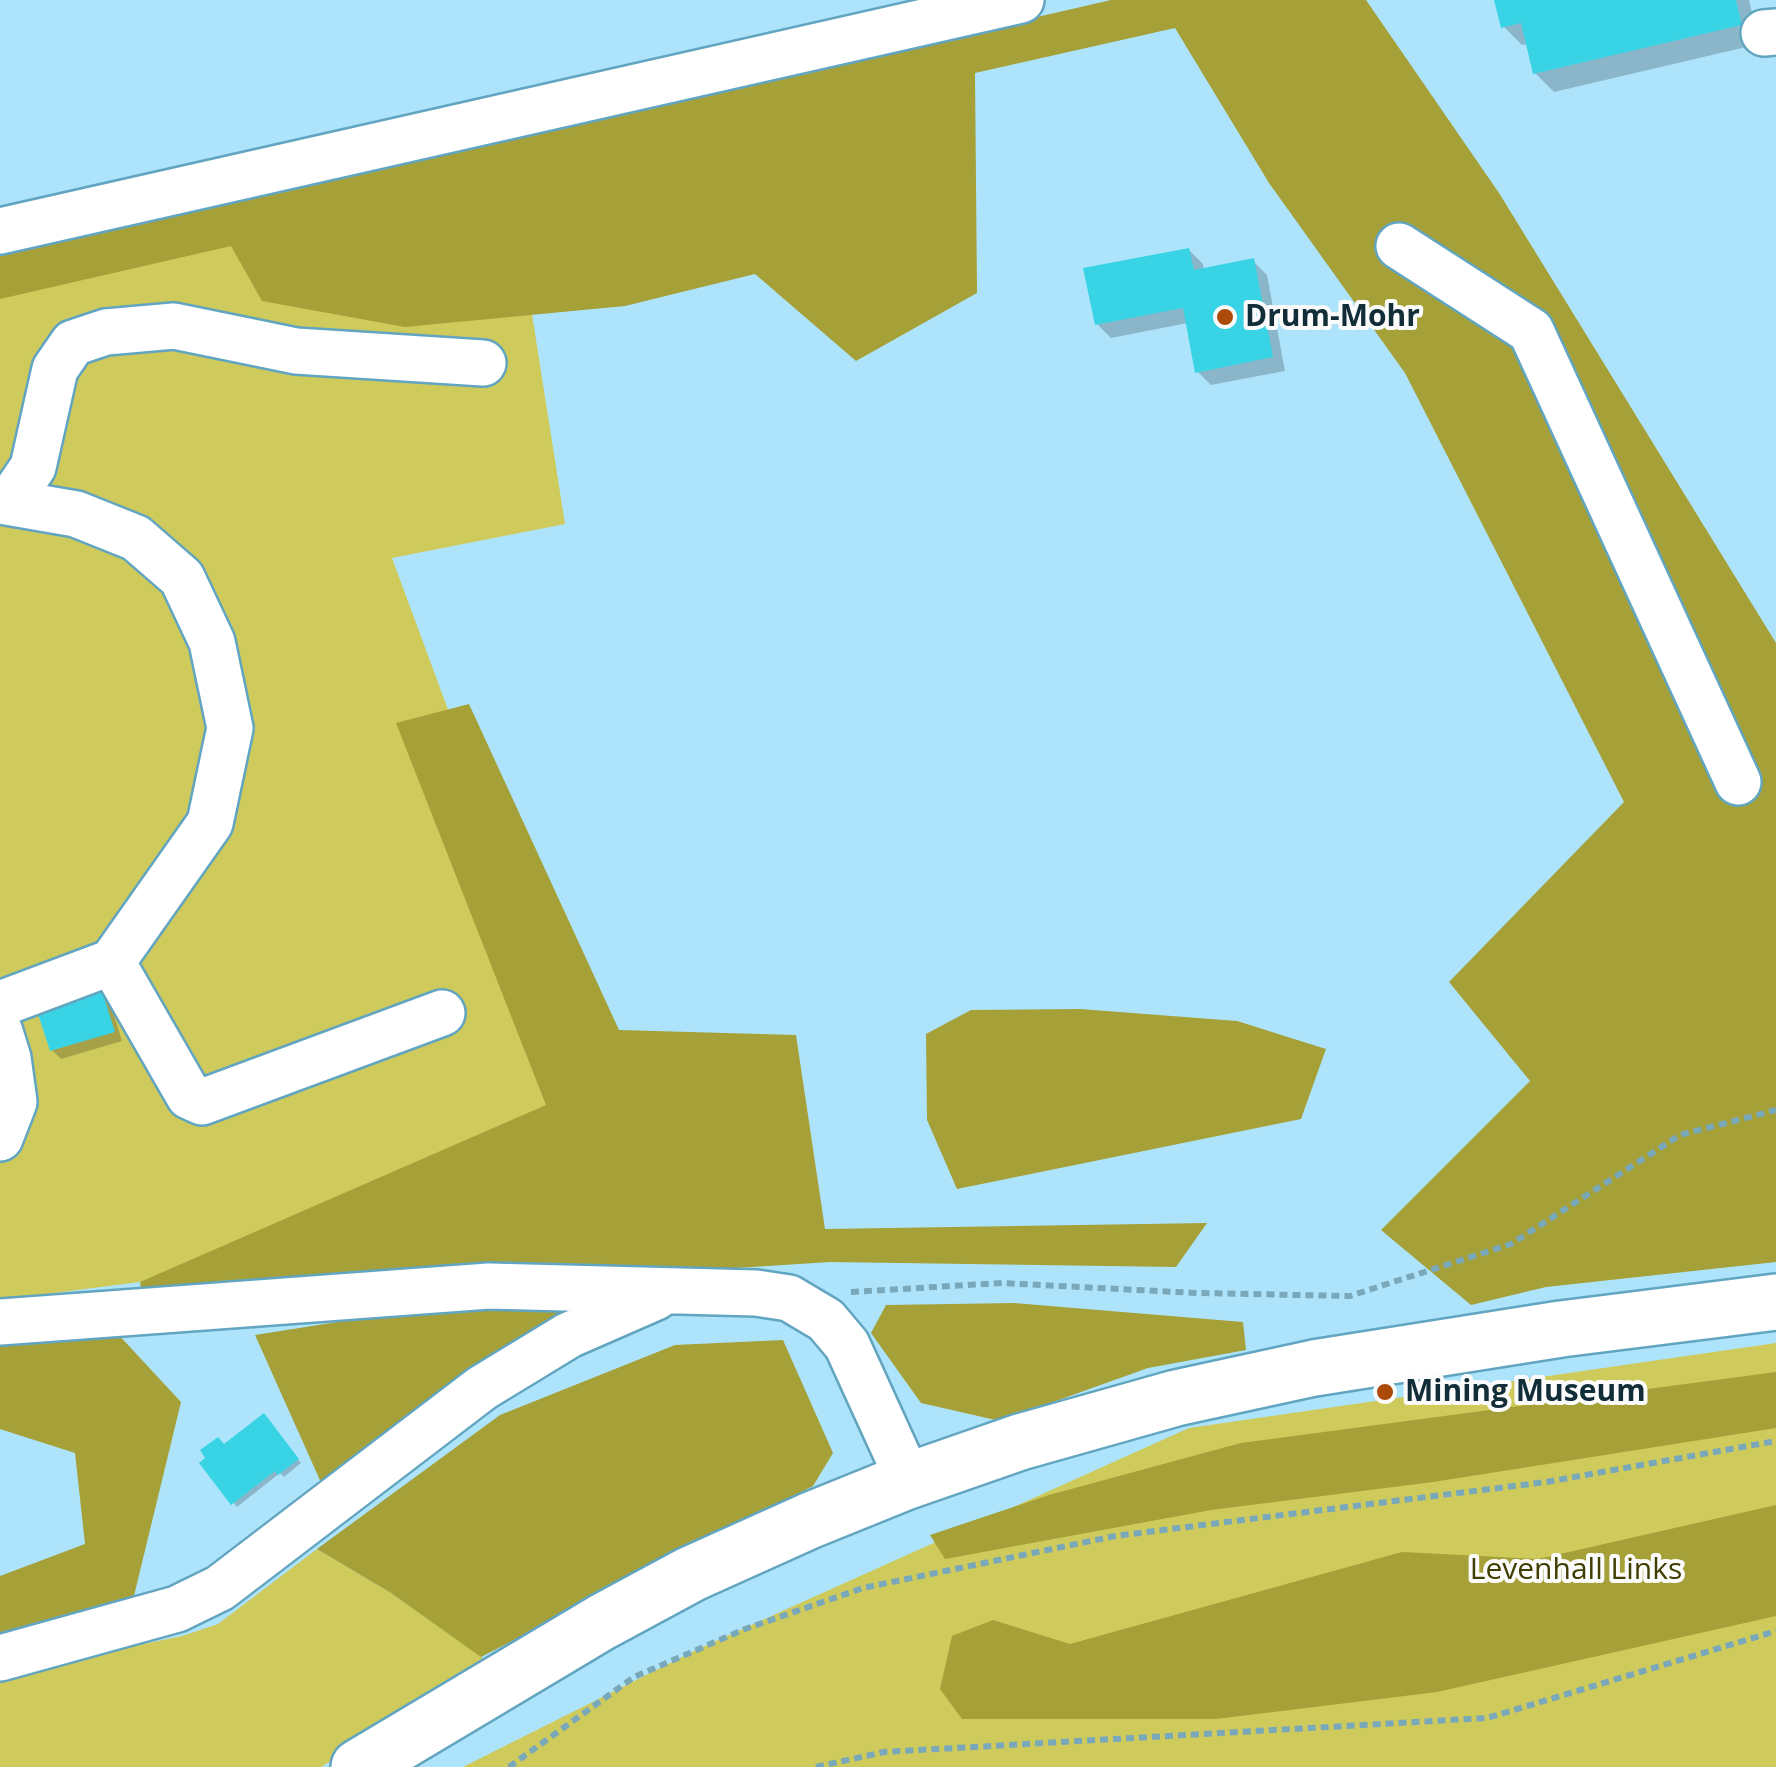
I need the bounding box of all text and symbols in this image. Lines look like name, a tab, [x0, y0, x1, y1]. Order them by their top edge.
place label: Drum-Mohr	[1245, 299, 1420, 335]
marker: Drum-Mohr	[1214, 306, 1236, 328]
place label: Mining Museum	[1405, 1374, 1646, 1410]
marker: Mining Museum	[1374, 1381, 1396, 1403]
park label: Levenhall Links	[1470, 1552, 1682, 1588]

